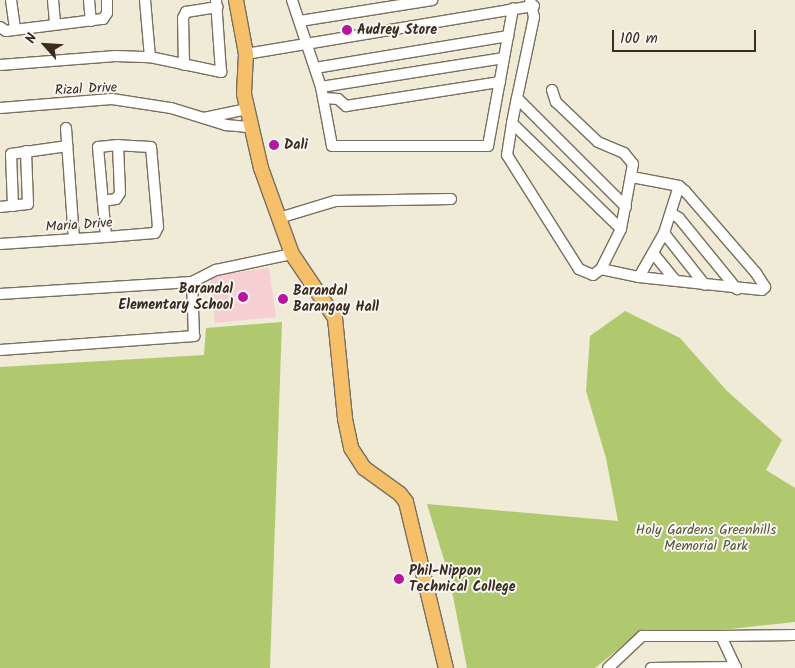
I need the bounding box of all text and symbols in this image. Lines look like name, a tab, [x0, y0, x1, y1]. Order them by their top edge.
north arrow	[20, 20, 70, 70]
scale bar	[615, 20, 759, 52]
place label: Audrey Store	[357, 22, 437, 38]
marker: Audrey Store	[341, 24, 353, 36]
text: 100 m	[620, 27, 658, 51]
text: N	[20, 30, 43, 47]
street label: Rizal Drive	[54, 79, 118, 99]
place label: Dali	[284, 137, 308, 153]
marker: Dali	[268, 139, 280, 151]
street label: Maria Drive	[45, 214, 113, 236]
place label: Barandal Elementary School	[119, 281, 233, 314]
place label: Barandal Barangay Hall	[293, 283, 379, 316]
marker: Barandal Elementary School	[237, 291, 249, 303]
marker: Barandal Barangay Hall	[277, 293, 289, 305]
park label: Holy Gardens Greenhills Memorial Park	[636, 522, 776, 554]
place label: Phil-Nippon Technical College	[409, 563, 516, 596]
marker: Phil-Nippon Technical College	[393, 573, 405, 585]

